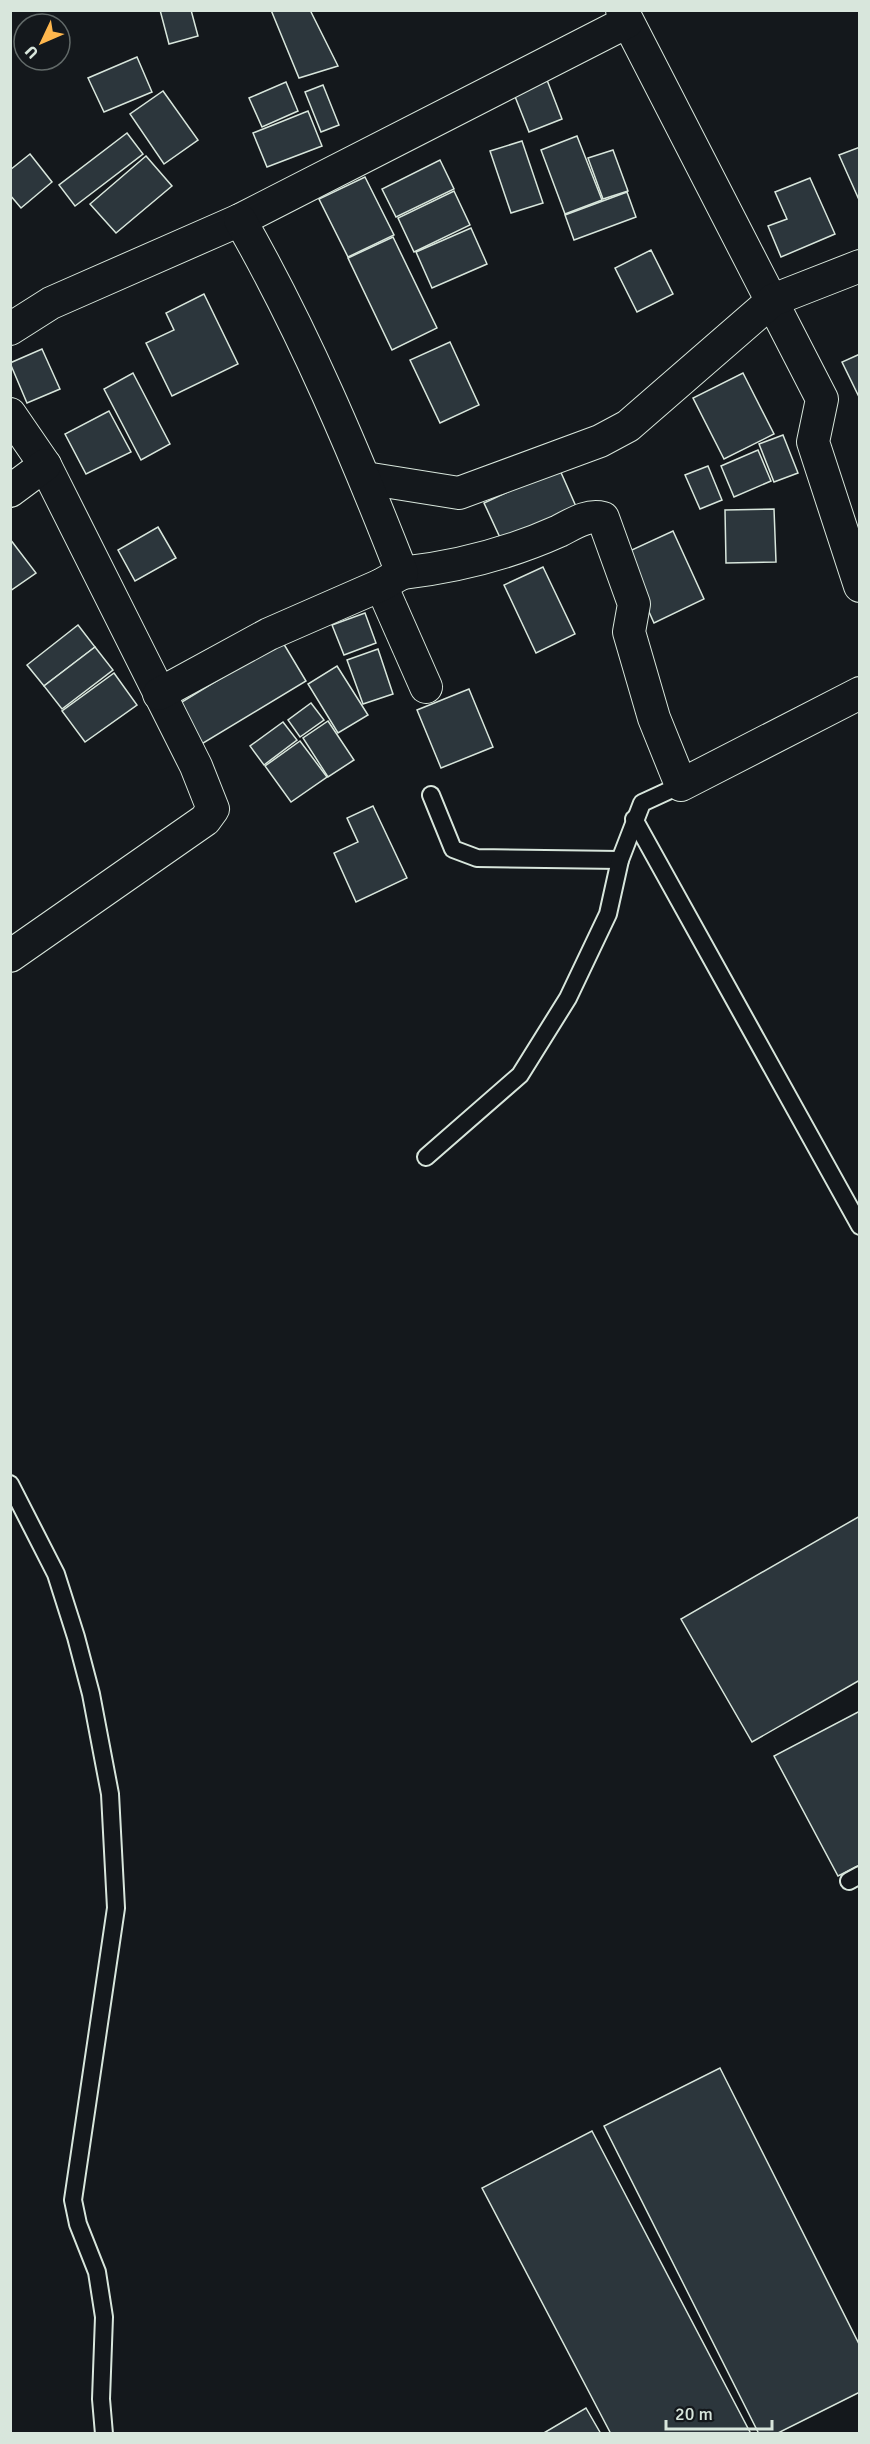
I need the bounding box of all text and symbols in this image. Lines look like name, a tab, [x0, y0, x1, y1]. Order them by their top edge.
north arrow	[12, 12, 72, 72]
text: U	[21, 41, 43, 63]
scale bar	[666, 2393, 772, 2431]
text: 20 m	[675, 2403, 713, 2425]

